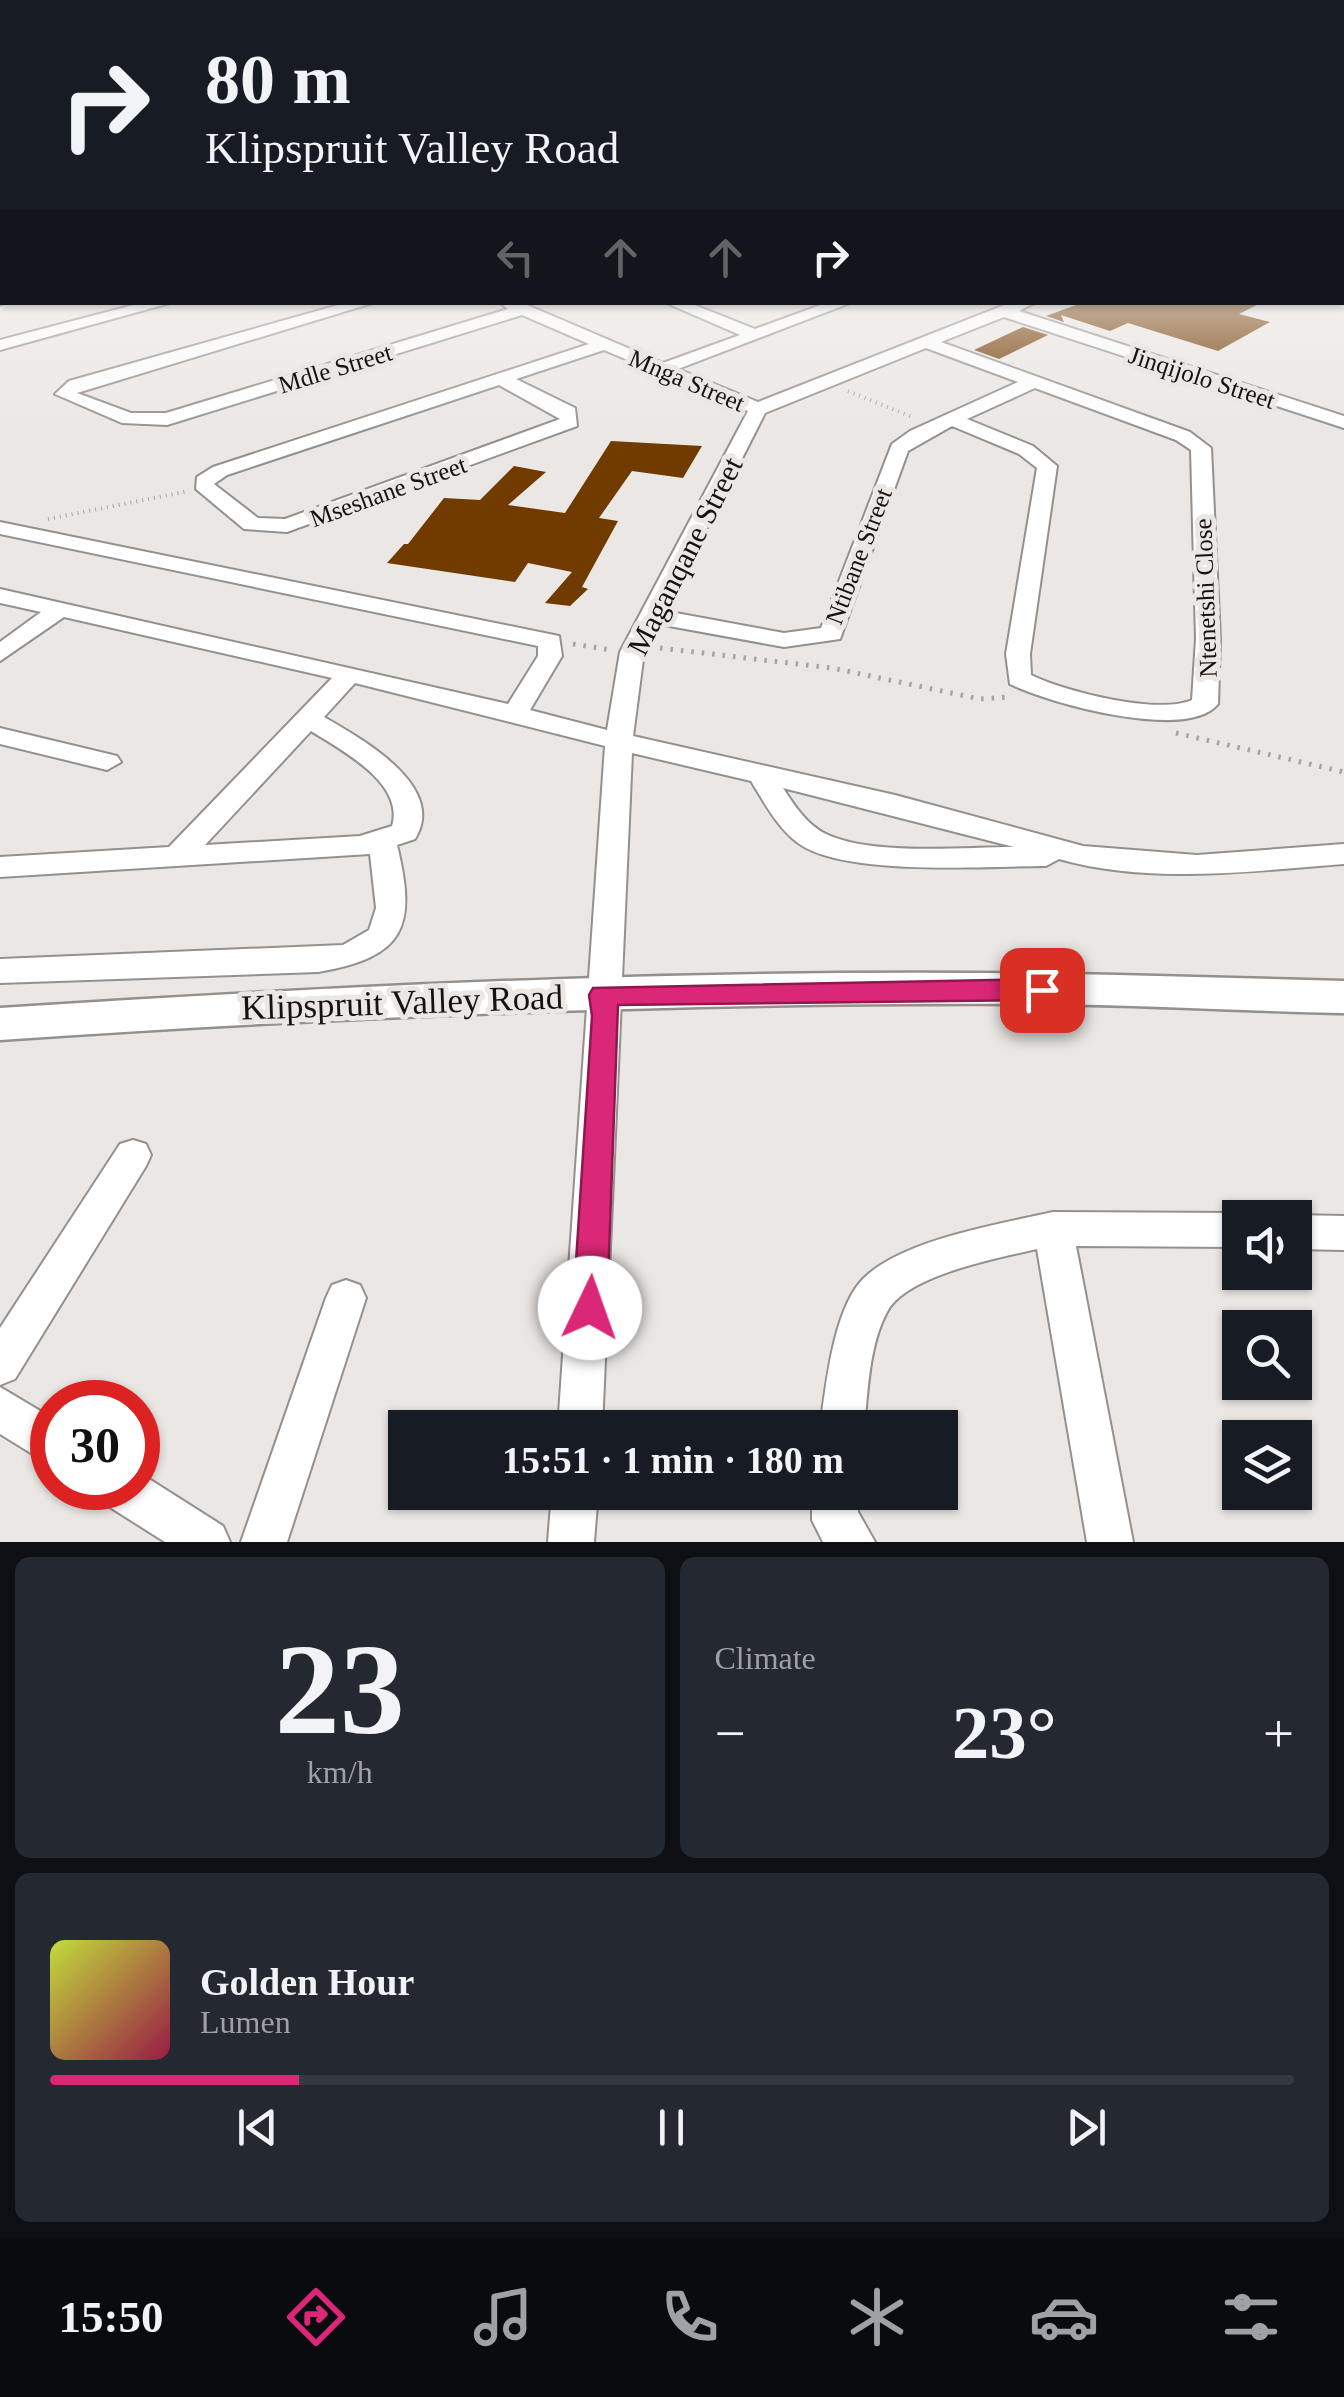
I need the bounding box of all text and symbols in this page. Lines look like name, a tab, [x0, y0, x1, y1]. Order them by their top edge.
icon: right	[40, 40, 170, 170]
text: 80 m	[205, 41, 351, 118]
text: Klipspruit Valley Road	[205, 123, 619, 173]
icon: left	[488, 230, 543, 285]
icon: ahead	[593, 230, 648, 285]
icon: ahead	[698, 230, 753, 285]
icon: right	[803, 230, 858, 285]
street label: Mdle Street	[275, 338, 395, 399]
street label: Jinqijolo Street	[1125, 341, 1278, 414]
street label: Mnga Street	[625, 344, 749, 417]
street label: Mseshane Street	[306, 451, 470, 532]
street label: Maganqane Street	[620, 451, 749, 660]
street label: Ntibane Street	[820, 484, 897, 628]
street label: Ntenetshi Close	[1189, 518, 1222, 678]
pin	[1000, 948, 1085, 1033]
icon: arrive	[1015, 963, 1070, 1018]
street label: Klipspruit Valley Road	[240, 977, 564, 1028]
map controls	[1222, 1200, 1312, 1510]
button: sound	[1222, 1200, 1312, 1290]
position arrow	[538, 1256, 642, 1360]
button: search	[1222, 1310, 1312, 1400]
speed limit sign: 30	[30, 1380, 160, 1510]
button: layers	[1222, 1420, 1312, 1510]
text: 15:51 · 1 min · 180 m	[502, 1439, 844, 1481]
text: 23	[275, 1617, 405, 1761]
text: Climate	[715, 1640, 816, 1676]
text: 23°	[952, 1691, 1057, 1774]
text: −	[715, 1703, 746, 1764]
text: +	[1263, 1703, 1294, 1764]
text: km/h	[307, 1754, 373, 1790]
text: Golden Hour	[200, 1961, 414, 2003]
text: Lumen	[200, 2004, 291, 2040]
icon: previous	[230, 2100, 285, 2155]
icon: pause	[644, 2100, 699, 2155]
icon: next	[1059, 2100, 1114, 2155]
icon: directions	[281, 2282, 351, 2352]
icon: music	[468, 2282, 538, 2352]
icon: phone	[655, 2282, 725, 2352]
icon: climate	[842, 2282, 912, 2352]
icon: car	[1029, 2282, 1099, 2352]
icon: filters	[1216, 2282, 1286, 2352]
text: 15:50	[59, 2292, 164, 2342]

